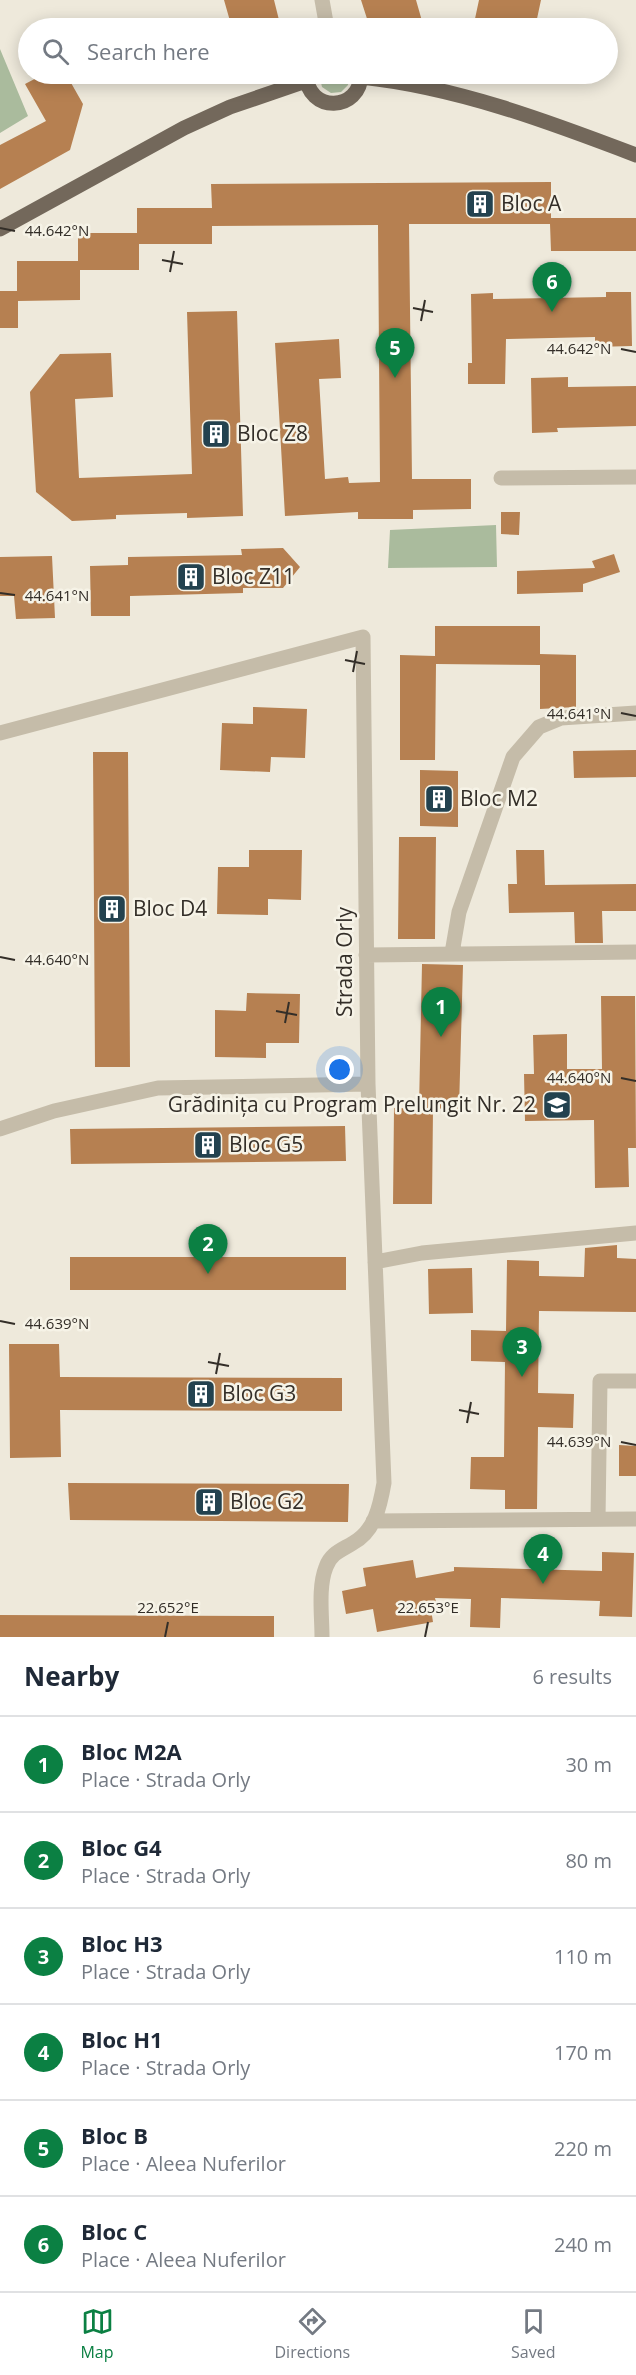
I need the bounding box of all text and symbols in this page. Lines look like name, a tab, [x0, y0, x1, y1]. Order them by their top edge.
search box	[18, 18, 618, 84]
icon: search	[39, 35, 72, 68]
text: Search here	[87, 36, 210, 66]
building icon: Bloc A	[464, 188, 496, 220]
place label: Bloc A	[501, 189, 562, 217]
text: 44.642°N	[25, 220, 89, 240]
pin: 6	[532, 262, 572, 312]
pin: 5	[376, 328, 414, 378]
text: 44.642°N	[547, 338, 611, 358]
building icon: Bloc Z8	[200, 418, 232, 450]
place label: Bloc Z8	[237, 419, 308, 447]
building icon: Bloc Z11	[175, 561, 207, 593]
place label: Bloc Z11	[212, 562, 295, 590]
text: 44.641°N	[25, 585, 89, 605]
text: 44.641°N	[547, 703, 611, 723]
building icon: Bloc M2	[423, 783, 455, 815]
place label: Bloc M2	[460, 784, 538, 812]
building icon: Bloc D4	[96, 893, 128, 925]
place label: Bloc D4	[133, 894, 207, 922]
street label: Strada Orly	[330, 907, 358, 1017]
text: 44.640°N	[25, 949, 89, 969]
pin: 1	[422, 988, 460, 1037]
your location	[325, 1055, 354, 1084]
text: 44.640°N	[547, 1067, 611, 1087]
school or university icon: Grădinița cu Program Prelungit Nr. 22	[541, 1089, 573, 1121]
place label: Grădinița cu Program Prelungit Nr. 22	[168, 1090, 536, 1118]
building icon: Bloc G5	[192, 1129, 224, 1161]
place label: Bloc G5	[229, 1130, 303, 1158]
pin: 2	[188, 1224, 228, 1274]
text: 44.639°N	[25, 1313, 89, 1333]
pin: 3	[502, 1328, 542, 1377]
building icon: Bloc G3	[185, 1378, 217, 1410]
place label: Bloc G3	[222, 1379, 296, 1407]
text: 44.639°N	[547, 1431, 611, 1451]
building icon: Bloc G2	[193, 1486, 225, 1518]
place label: Bloc G2	[230, 1487, 304, 1515]
pin: 4	[524, 1534, 562, 1584]
text: 22.652°E	[137, 1597, 199, 1617]
text: 22.653°E	[397, 1597, 459, 1617]
text: Nearby	[24, 1658, 119, 1694]
text: 6 results	[532, 1663, 612, 1690]
text: Bloc M2A	[81, 1736, 182, 1766]
text: 1	[38, 1751, 49, 1778]
text: 30 m	[565, 1751, 612, 1778]
text: Place · Strada Orly	[81, 1766, 250, 1793]
text: Bloc G4	[81, 1832, 162, 1862]
text: 2	[38, 1847, 49, 1874]
text: 80 m	[565, 1847, 612, 1874]
text: Place · Strada Orly	[81, 1862, 250, 1889]
text: Bloc H3	[81, 1928, 163, 1958]
text: 3	[38, 1943, 49, 1970]
text: 110 m	[554, 1943, 612, 1970]
text: Place · Strada Orly	[81, 1958, 250, 1985]
text: Bloc H1	[81, 2024, 163, 2054]
text: 4	[38, 2039, 49, 2066]
text: 170 m	[554, 2039, 612, 2066]
text: Place · Strada Orly	[81, 2054, 250, 2081]
text: Bloc B	[81, 2120, 148, 2150]
text: 5	[38, 2135, 49, 2162]
text: 220 m	[554, 2135, 612, 2162]
text: Place · Aleea Nuferilor	[81, 2150, 286, 2177]
text: Bloc C	[81, 2216, 147, 2246]
text: 6	[38, 2231, 49, 2258]
text: 240 m	[554, 2231, 612, 2258]
text: Place · Aleea Nuferilor	[81, 2246, 286, 2273]
tab: Map	[80, 2305, 114, 2363]
tab: Directions	[274, 2305, 350, 2363]
tab: Saved	[511, 2305, 556, 2363]

